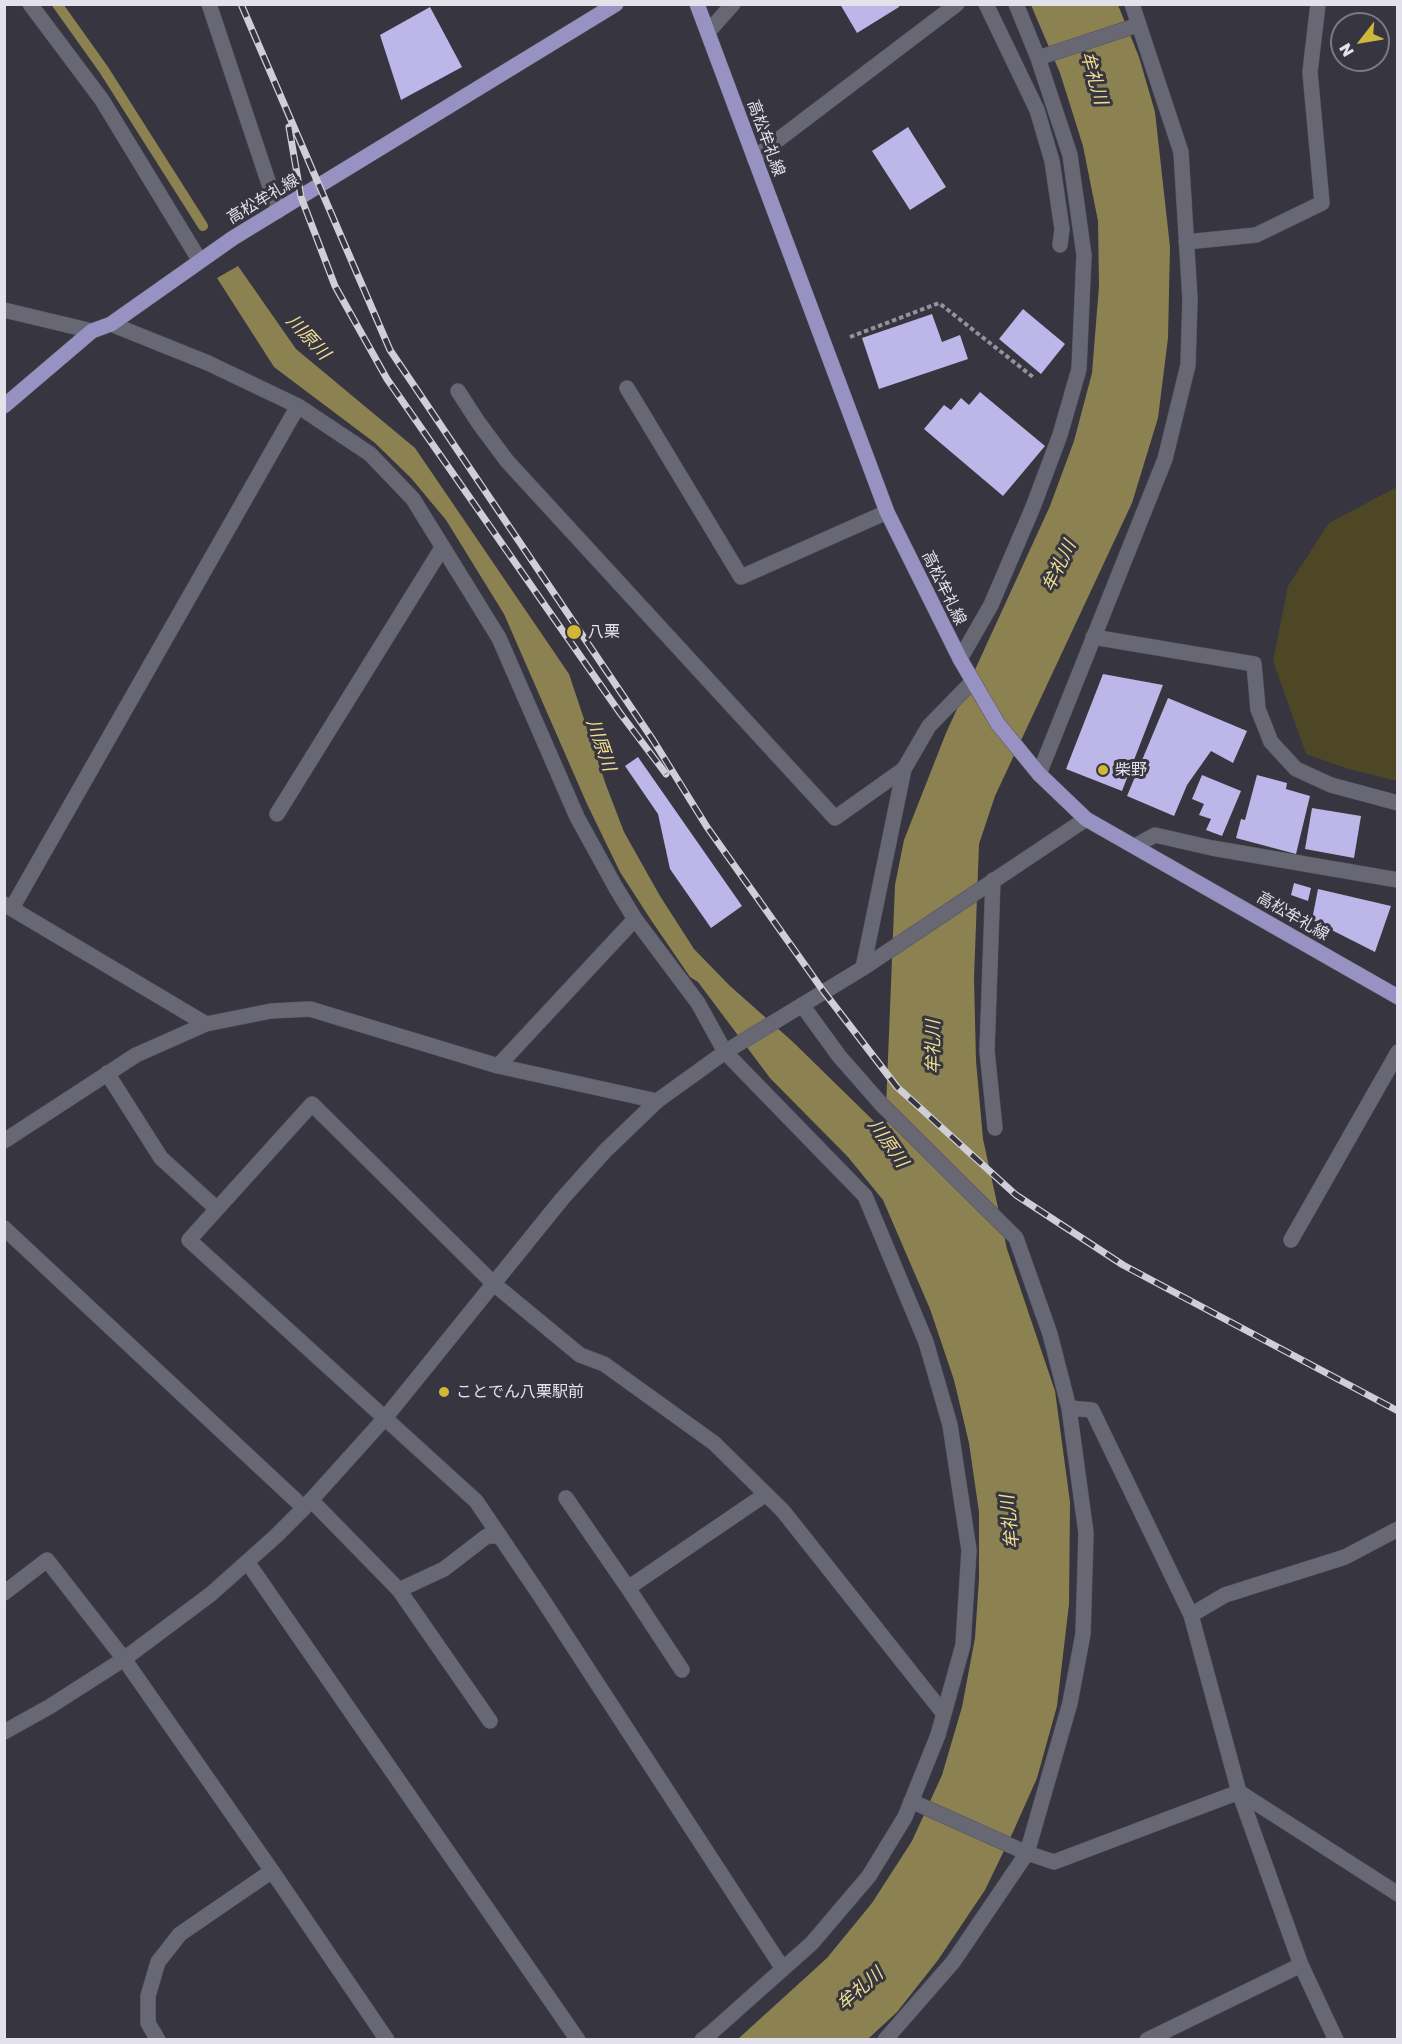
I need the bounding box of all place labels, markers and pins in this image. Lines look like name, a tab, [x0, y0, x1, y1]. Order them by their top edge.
place label: 八栗	[588, 622, 620, 642]
marker: 八栗	[565, 623, 583, 641]
place label: 柴野	[1115, 760, 1147, 780]
marker: 柴野	[1096, 763, 1110, 777]
place label: ことでん八栗駅前	[456, 1382, 584, 1402]
marker: ことでん八栗駅前	[437, 1385, 451, 1399]

